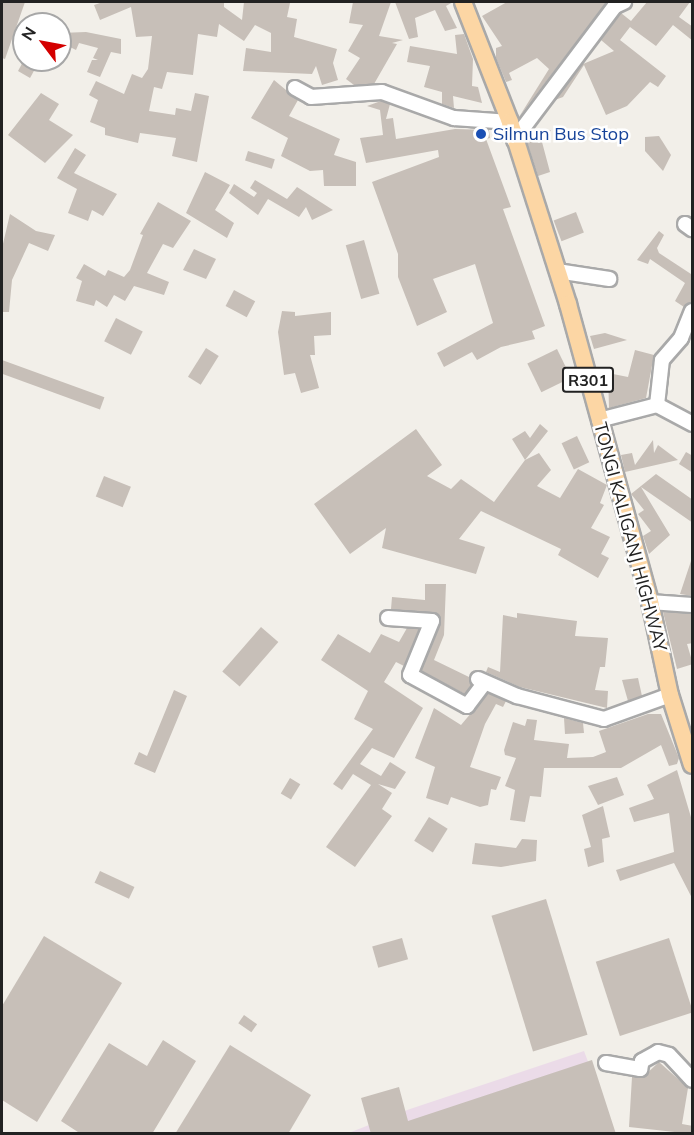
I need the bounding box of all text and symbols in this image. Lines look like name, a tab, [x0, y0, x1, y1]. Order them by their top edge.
north arrow	[12, 12, 72, 72]
text: N	[17, 23, 40, 44]
place label: Silmun Bus Stop	[493, 123, 629, 145]
marker: Silmun Bus Stop	[474, 127, 488, 141]
road number: R301	[561, 367, 615, 393]
street label: TONGI KALIGANJ HIGHWAY	[589, 420, 671, 654]

